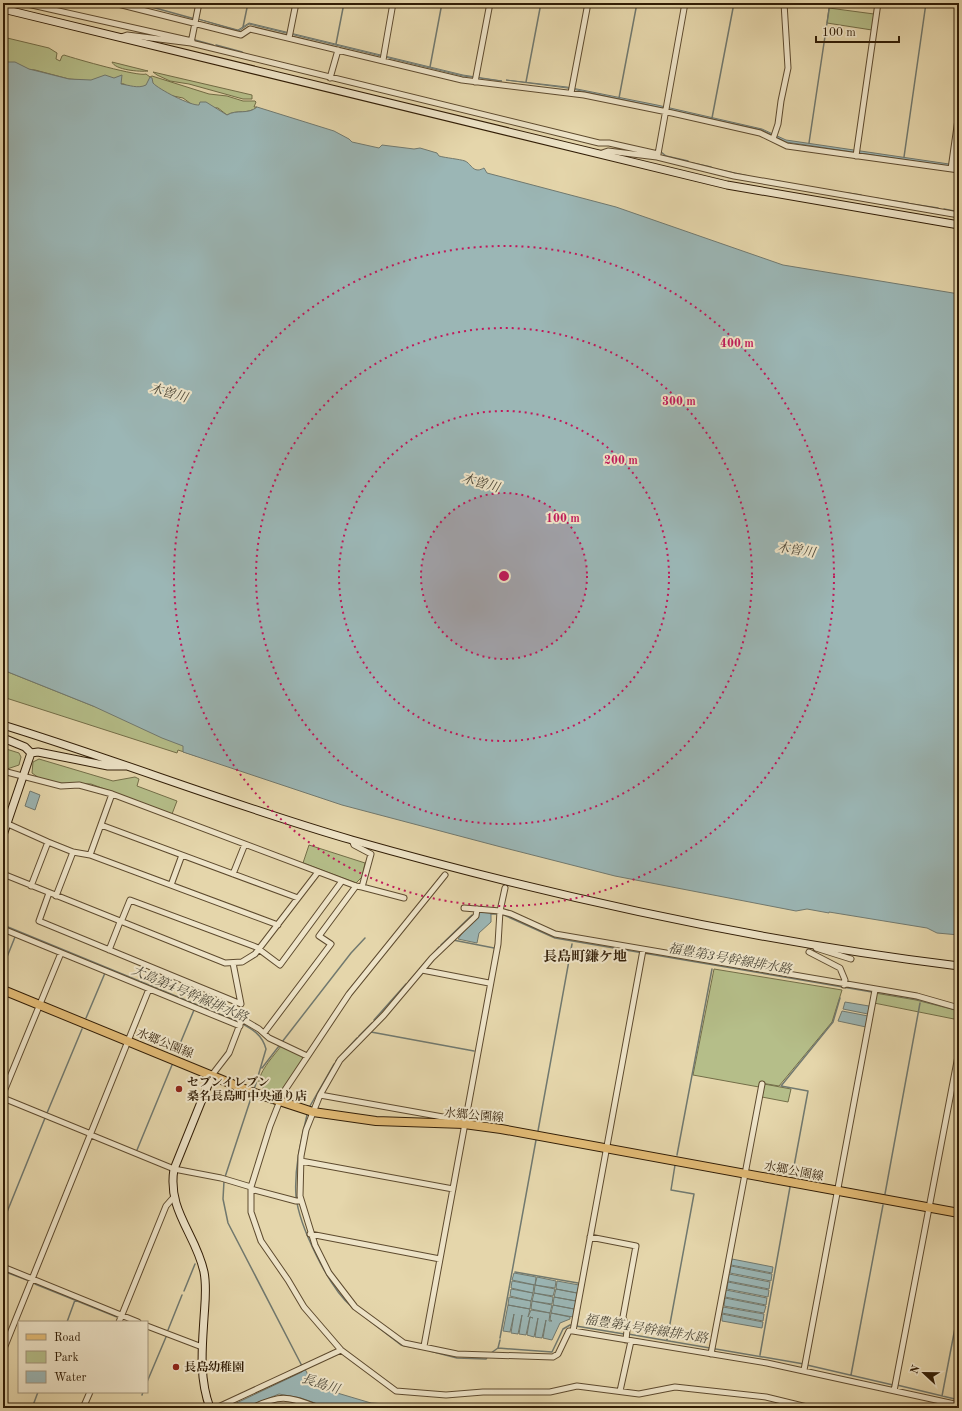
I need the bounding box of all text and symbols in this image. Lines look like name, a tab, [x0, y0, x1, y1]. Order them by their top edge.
scale bar	[816, 18, 899, 44]
text: 100 m	[822, 27, 856, 39]
text: 400 m	[720, 338, 754, 350]
water label: 木曽川	[148, 381, 191, 406]
text: 300 m	[662, 396, 696, 408]
text: 200 m	[604, 455, 638, 467]
water label: 木曽川	[460, 471, 503, 496]
text: 100 m	[546, 513, 580, 525]
water label: 木曽川	[775, 540, 818, 560]
centre of rings	[497, 569, 511, 583]
water label: 福豊第3号幹線排水路	[667, 941, 793, 977]
district label: 長島町鎌ケ地	[543, 949, 627, 964]
water label: 大島第4号幹線排水路	[130, 963, 251, 1025]
street label: 水郷公園線	[135, 1025, 195, 1061]
place label: セブンイレブン 桑名長島町中央通り店	[187, 1075, 307, 1103]
marker: セブンイレブン 桑名長島町中央通り店	[174, 1084, 184, 1094]
street label: 水郷公園線	[443, 1105, 505, 1125]
street label: 水郷公園線	[763, 1158, 825, 1184]
water label: 福豊第4号幹線排水路	[583, 1312, 709, 1346]
legend	[18, 1321, 148, 1393]
text: Road	[54, 1332, 81, 1344]
text: Park	[54, 1352, 79, 1364]
north arrow	[904, 1353, 944, 1393]
place label: 長島幼稚園	[184, 1360, 244, 1374]
marker: 長島幼稚園	[171, 1362, 181, 1372]
text: N	[909, 1363, 923, 1376]
text: Water	[54, 1372, 87, 1384]
water label: 長島川	[300, 1372, 343, 1397]

